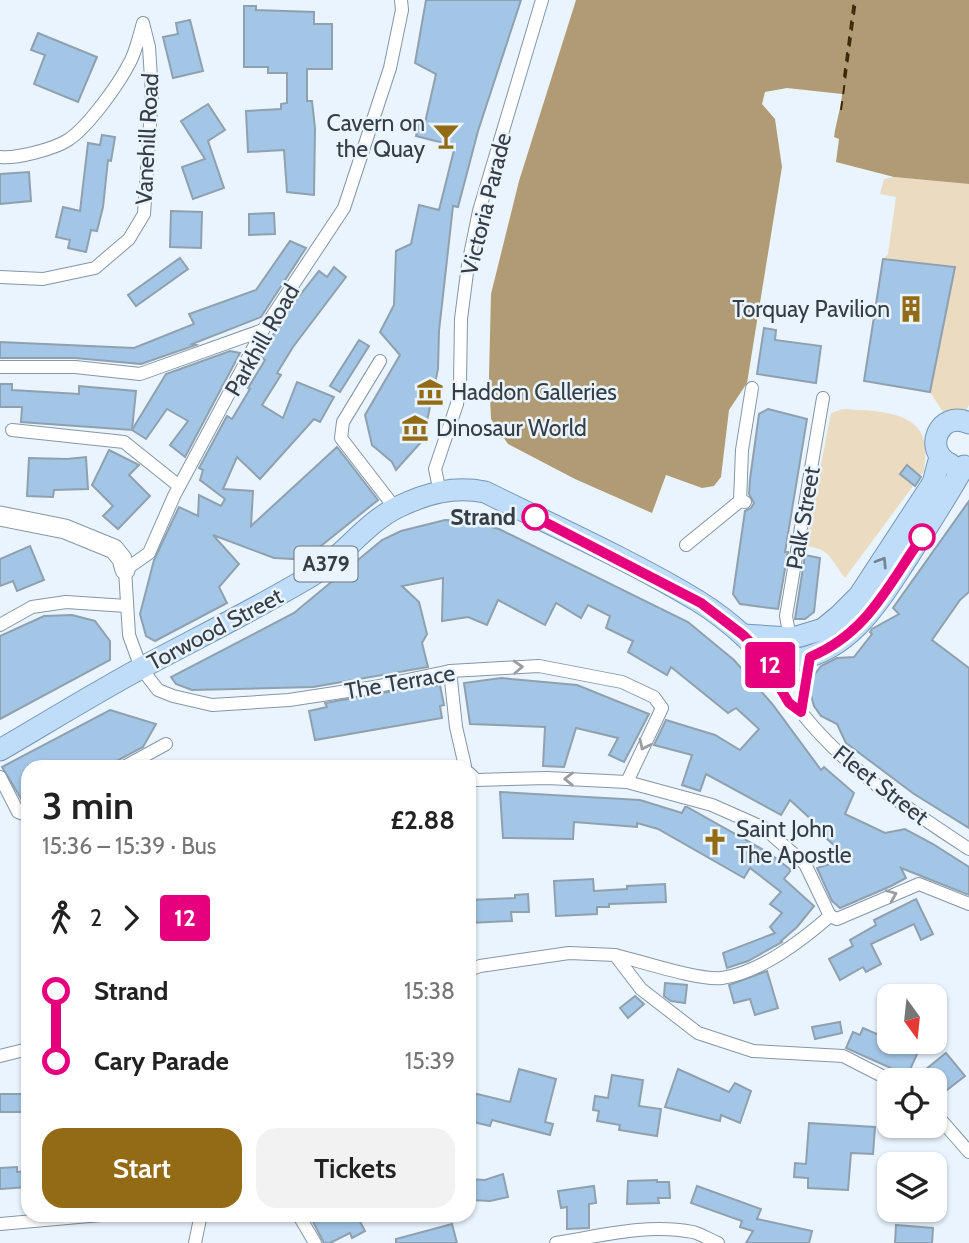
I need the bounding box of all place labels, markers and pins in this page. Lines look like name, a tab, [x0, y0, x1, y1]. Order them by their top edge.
place label: Cavern on the Quay	[327, 109, 425, 163]
bar icon: Cavern on the Quay	[431, 121, 461, 151]
building icon: Torquay Pavilion	[896, 294, 926, 324]
place label: Torquay Pavilion	[732, 295, 890, 323]
museum icon: Haddon Galleries	[415, 377, 445, 407]
place label: Haddon Galleries	[451, 378, 617, 406]
museum icon: Dinosaur World	[400, 413, 430, 443]
place label: Dinosaur World	[436, 414, 587, 442]
place label: Strand	[450, 503, 516, 531]
marker: Strand	[522, 504, 548, 530]
unlabelled marker	[909, 524, 935, 550]
place label: Saint John The Apostle	[736, 815, 852, 869]
church icon: Saint John The Apostle	[700, 827, 730, 857]

